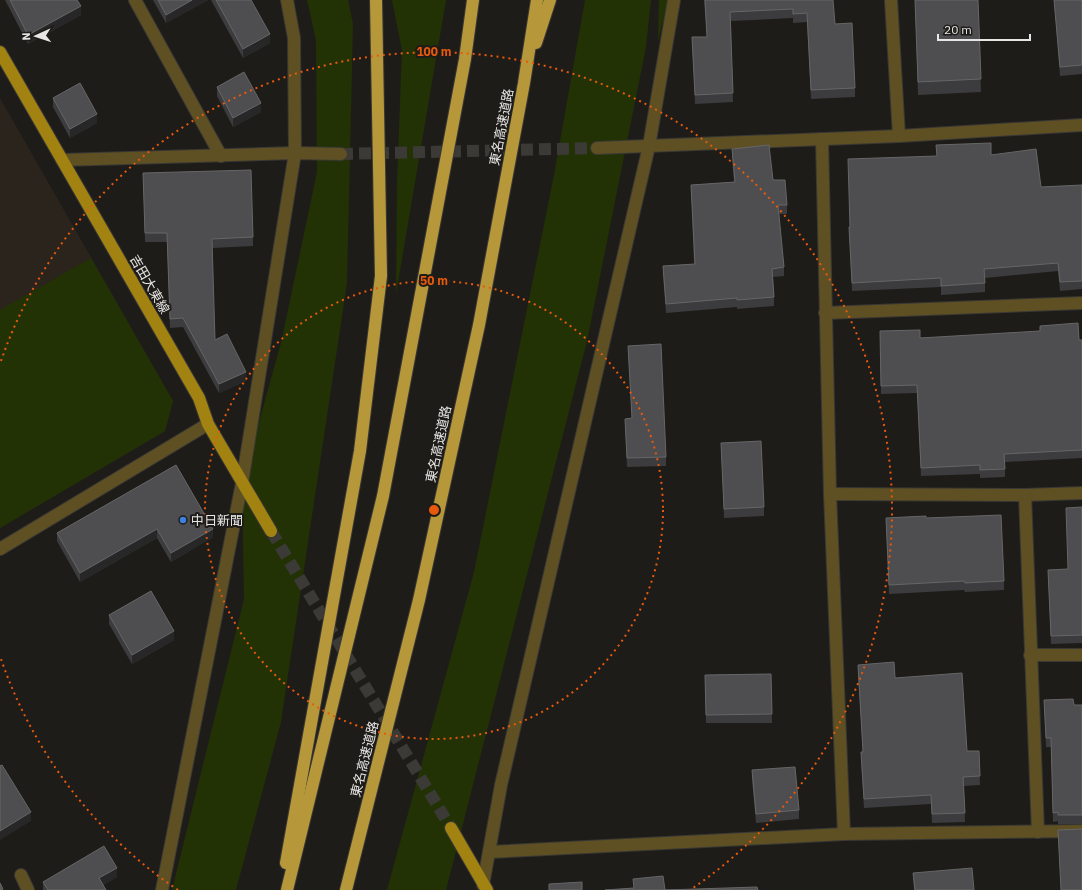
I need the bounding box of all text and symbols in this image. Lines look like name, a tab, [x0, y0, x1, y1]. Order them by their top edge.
north arrow	[16, 16, 56, 56]
scale bar	[938, 16, 1030, 42]
text: 20 m	[944, 22, 972, 37]
text: N	[19, 32, 33, 41]
text: 100 m	[416, 44, 452, 59]
street label: 東名高速道路	[486, 87, 517, 167]
street label: 吉田大東線	[126, 252, 173, 317]
text: 50 m	[420, 273, 448, 288]
street label: 東名高速道路	[422, 404, 455, 484]
centre of rings	[427, 503, 441, 517]
place label: 中日新聞	[191, 512, 243, 529]
marker: 中日新聞	[178, 515, 188, 525]
street label: 東名高速道路	[347, 719, 382, 799]

